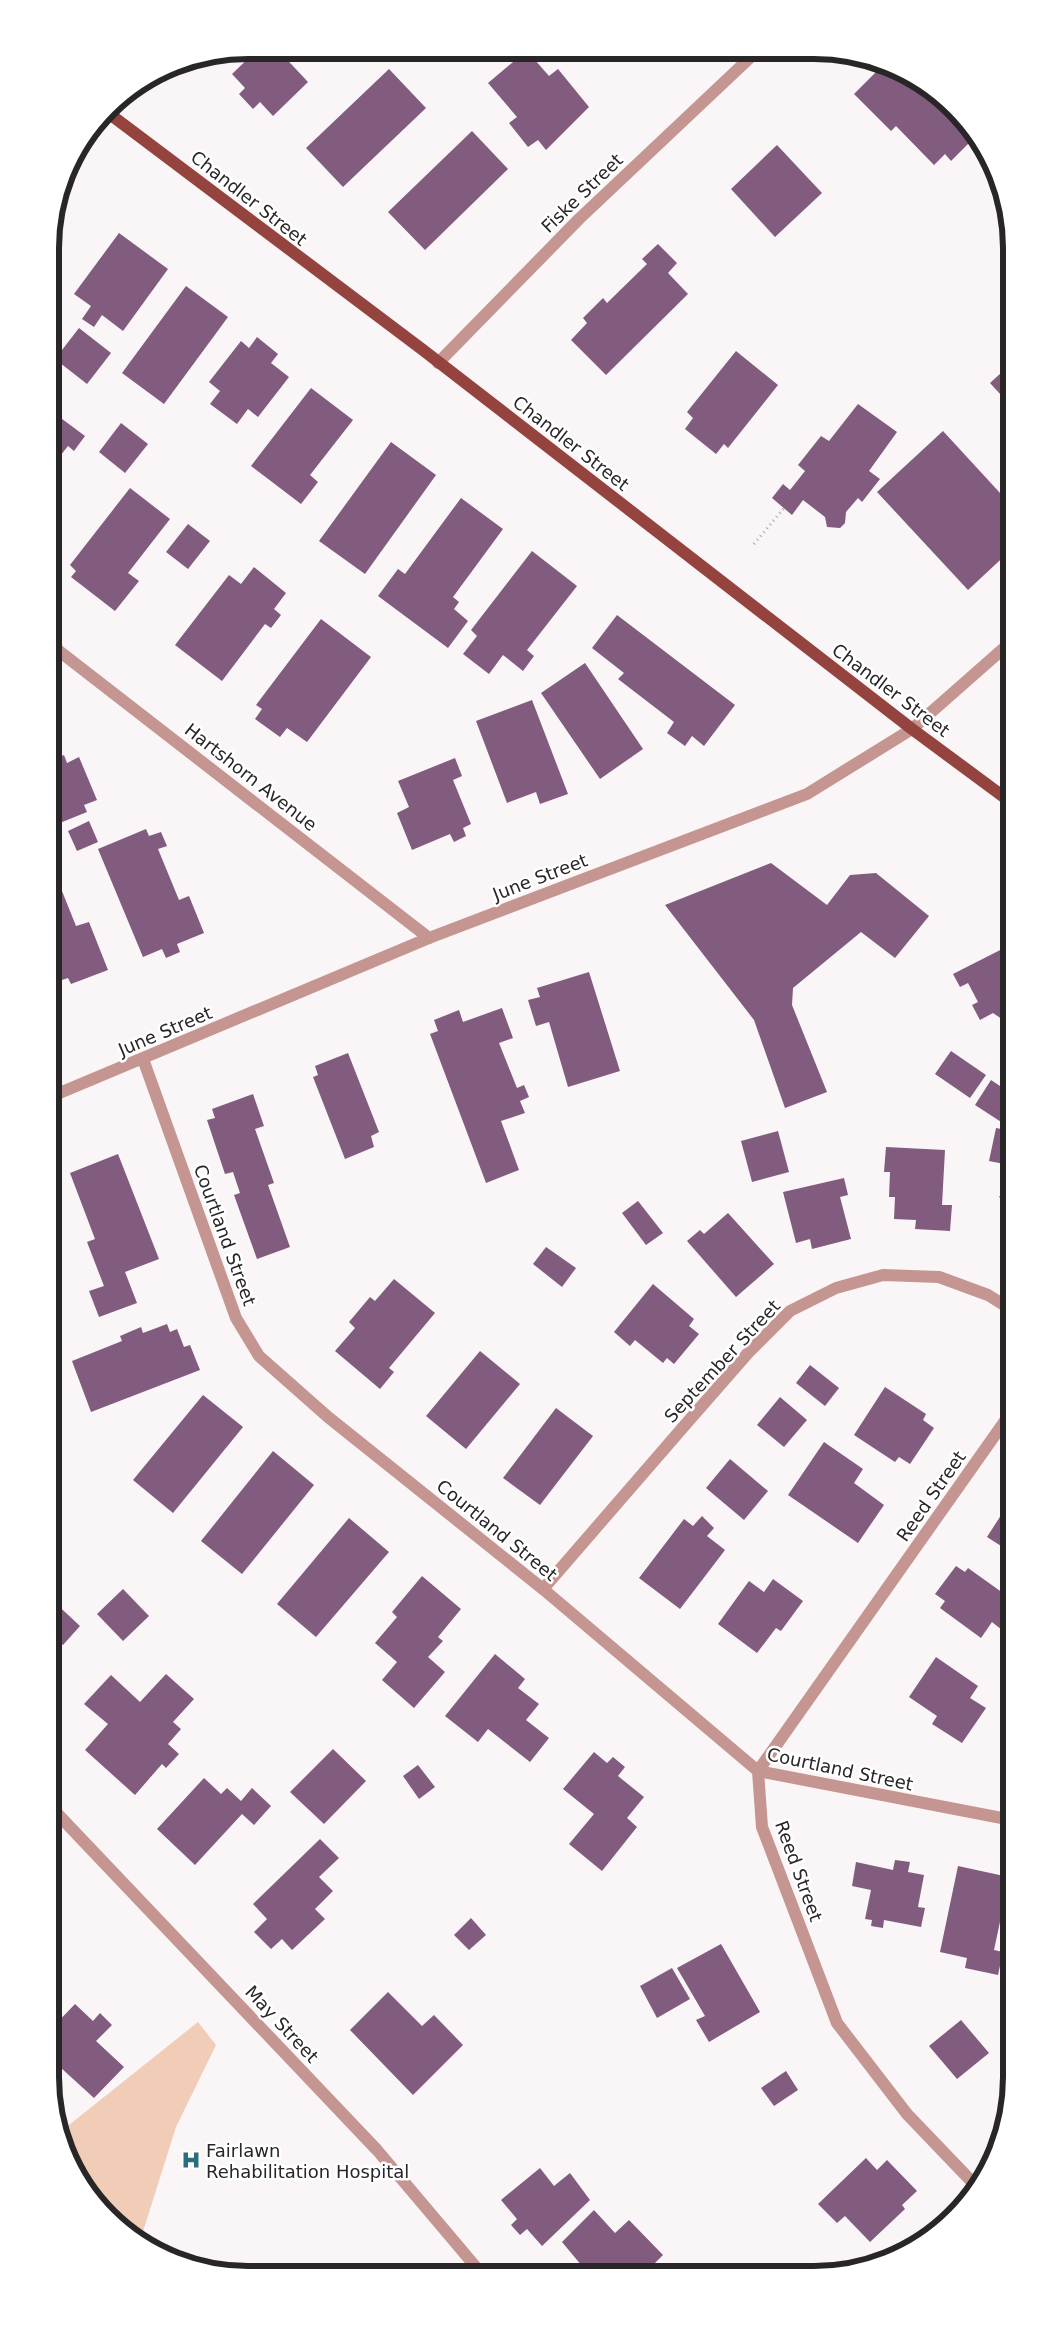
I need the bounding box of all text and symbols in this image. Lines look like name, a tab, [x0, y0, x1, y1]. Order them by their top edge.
street label: Chandler Street	[187, 146, 311, 250]
street label: Fiske Street	[537, 149, 627, 237]
street label: Chandler Street	[509, 391, 633, 495]
street label: Chandler Street	[828, 639, 954, 741]
street label: Hartshorn Avenue	[181, 719, 321, 835]
street label: June Street	[489, 849, 590, 905]
street label: June Street	[114, 1002, 215, 1061]
street label: Courtland Street	[190, 1162, 260, 1308]
street label: September Street	[660, 1295, 784, 1427]
street label: Reed Street	[892, 1447, 970, 1545]
street label: Courtland Street	[433, 1475, 561, 1585]
street label: Courtland Street	[765, 1743, 915, 1795]
street label: Reed Street	[771, 1818, 827, 1924]
street label: May Street	[241, 1981, 323, 2067]
place label: Fairlawn Rehabilitation Hospital	[206, 2140, 409, 2182]
hospital icon: Fairlawn Rehabilitation Hospital	[180, 2149, 202, 2171]

